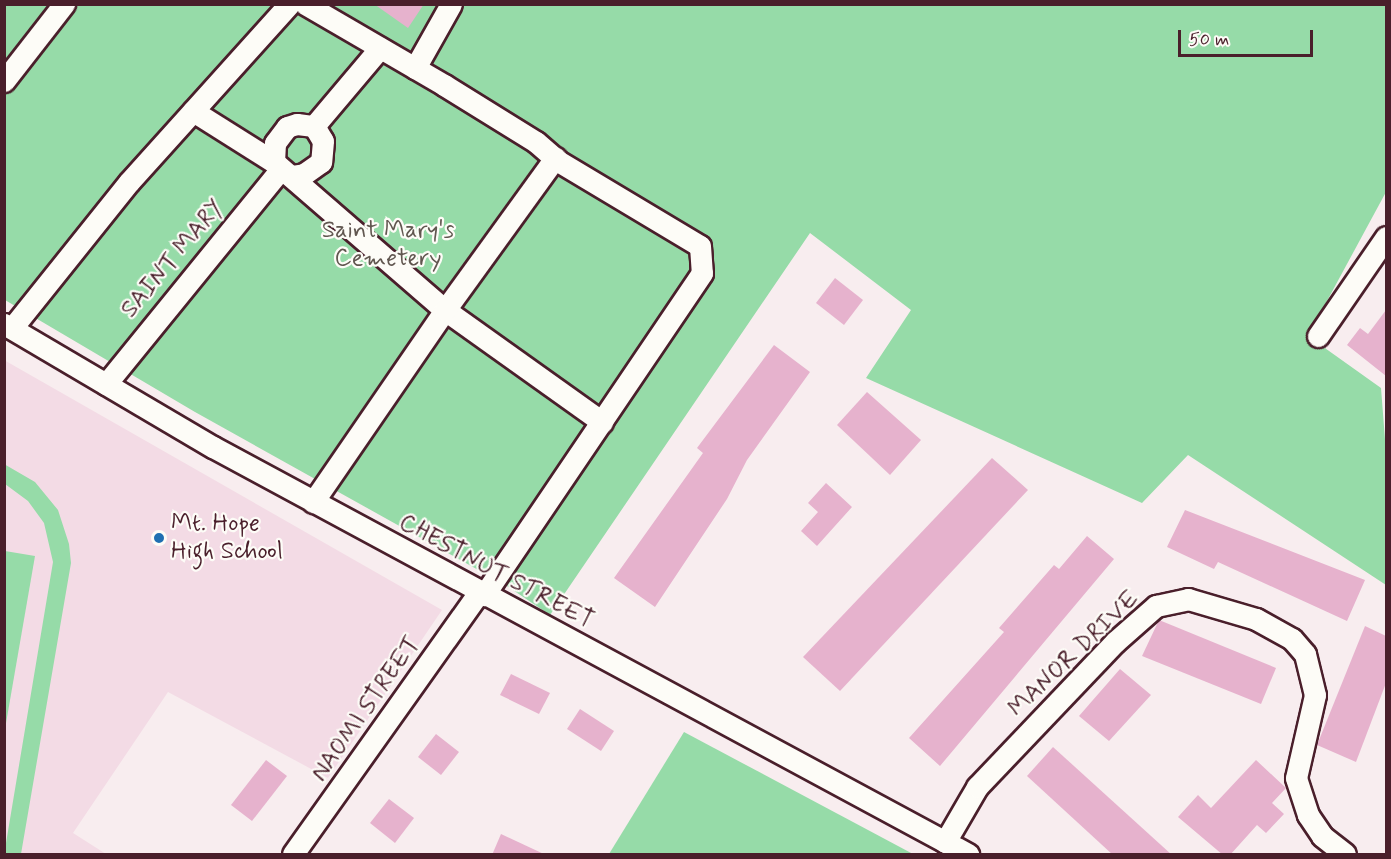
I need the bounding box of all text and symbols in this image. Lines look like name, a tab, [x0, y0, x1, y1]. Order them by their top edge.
scale bar	[1181, 18, 1316, 56]
text: 50 m	[1189, 28, 1229, 52]
street label: SAINT MARY	[115, 194, 231, 324]
park label: Saint Mary's Cemetery	[322, 217, 454, 273]
street label: CHESTNUT STREET	[394, 509, 598, 635]
place label: Mt. Hope High School	[171, 510, 283, 566]
marker: Mt. Hope High School	[152, 531, 166, 545]
street label: MANOR DRIVE	[1003, 585, 1145, 723]
street label: NAOMI STREET	[305, 630, 427, 788]

